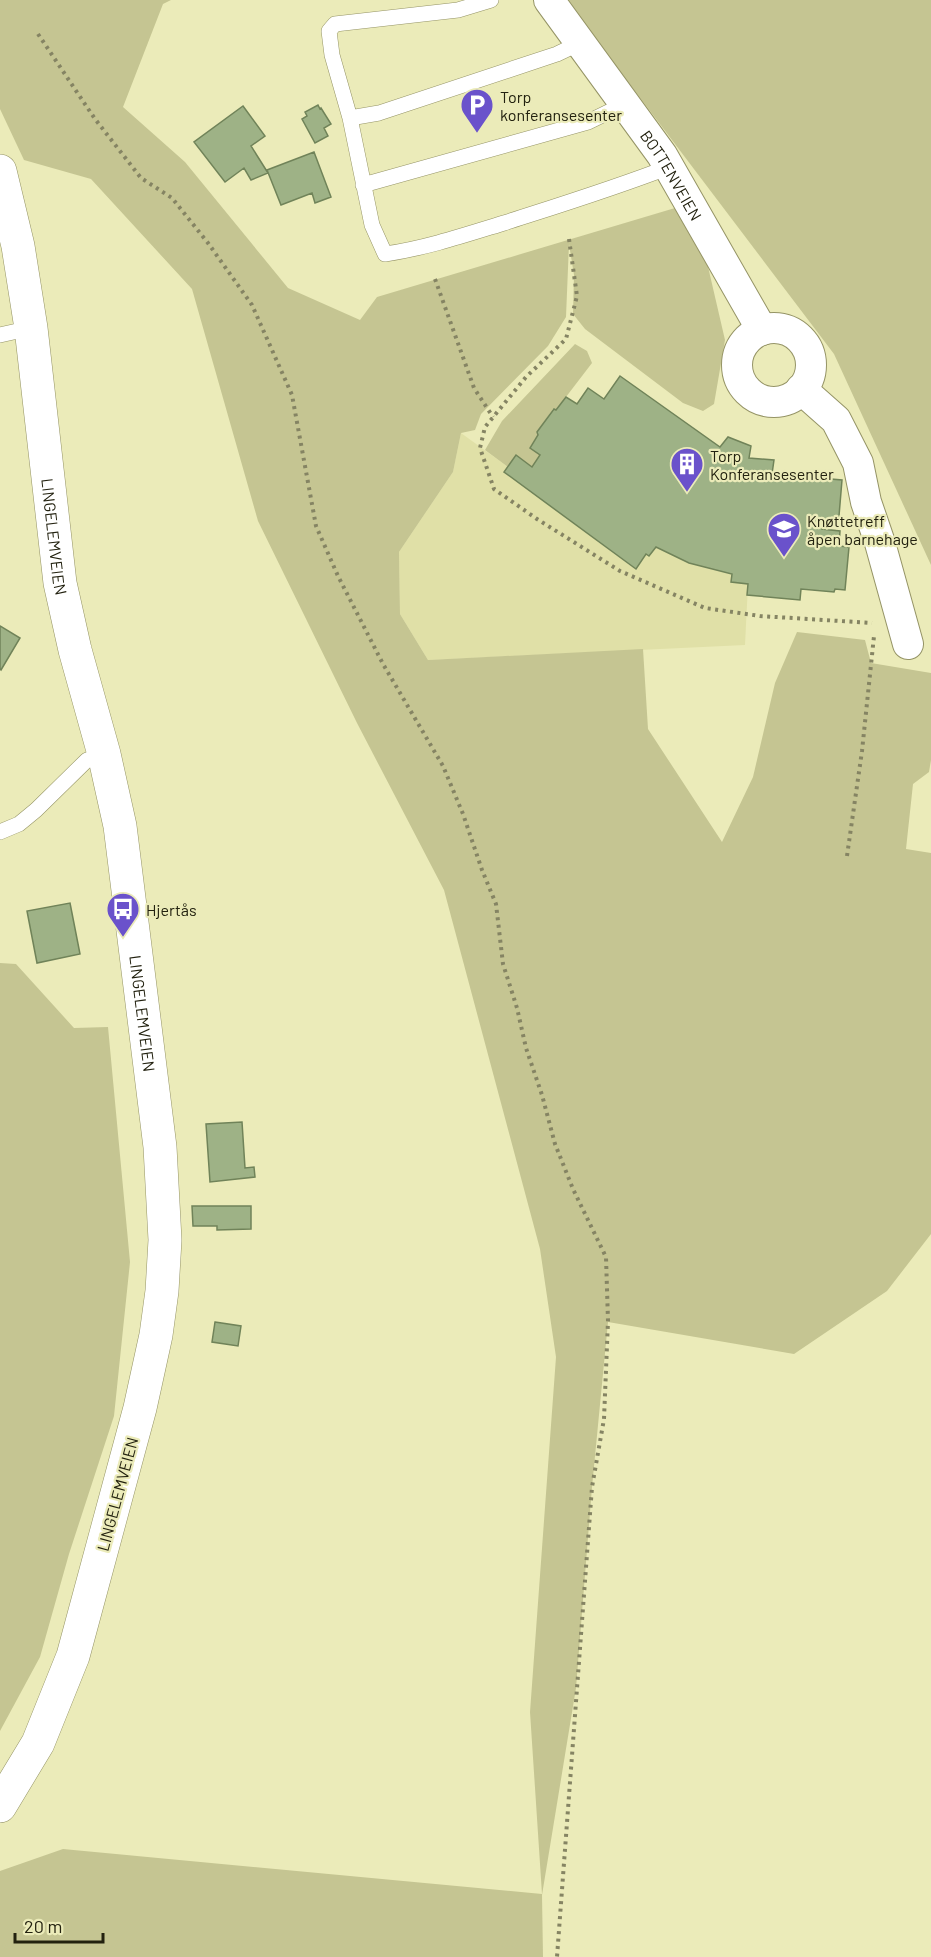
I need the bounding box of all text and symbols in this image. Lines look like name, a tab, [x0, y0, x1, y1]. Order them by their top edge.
parking icon: Torp konferansesenter	[459, 87, 495, 134]
place label: Torp konferansesenter	[500, 87, 622, 124]
street label: BOTTENVEIEN	[637, 126, 707, 223]
building icon: Torp Konferansesenter	[669, 446, 705, 493]
place label: Torp Konferansesenter	[710, 446, 834, 483]
street label: LINGELEMVEIEN	[39, 477, 72, 597]
school or university icon: Knøttetreff åpen barnehage	[766, 511, 802, 558]
place label: Knøttetreff åpen barnehage	[807, 511, 918, 548]
bus stop icon: Hjertås	[105, 891, 141, 938]
place label: Hjertås	[146, 900, 197, 919]
street label: LINGELEMVEIEN	[127, 954, 160, 1073]
street label: LINGELEMVEIEN	[93, 1435, 141, 1553]
scale bar	[15, 1906, 104, 1944]
text: 20 m	[24, 1915, 62, 1937]

